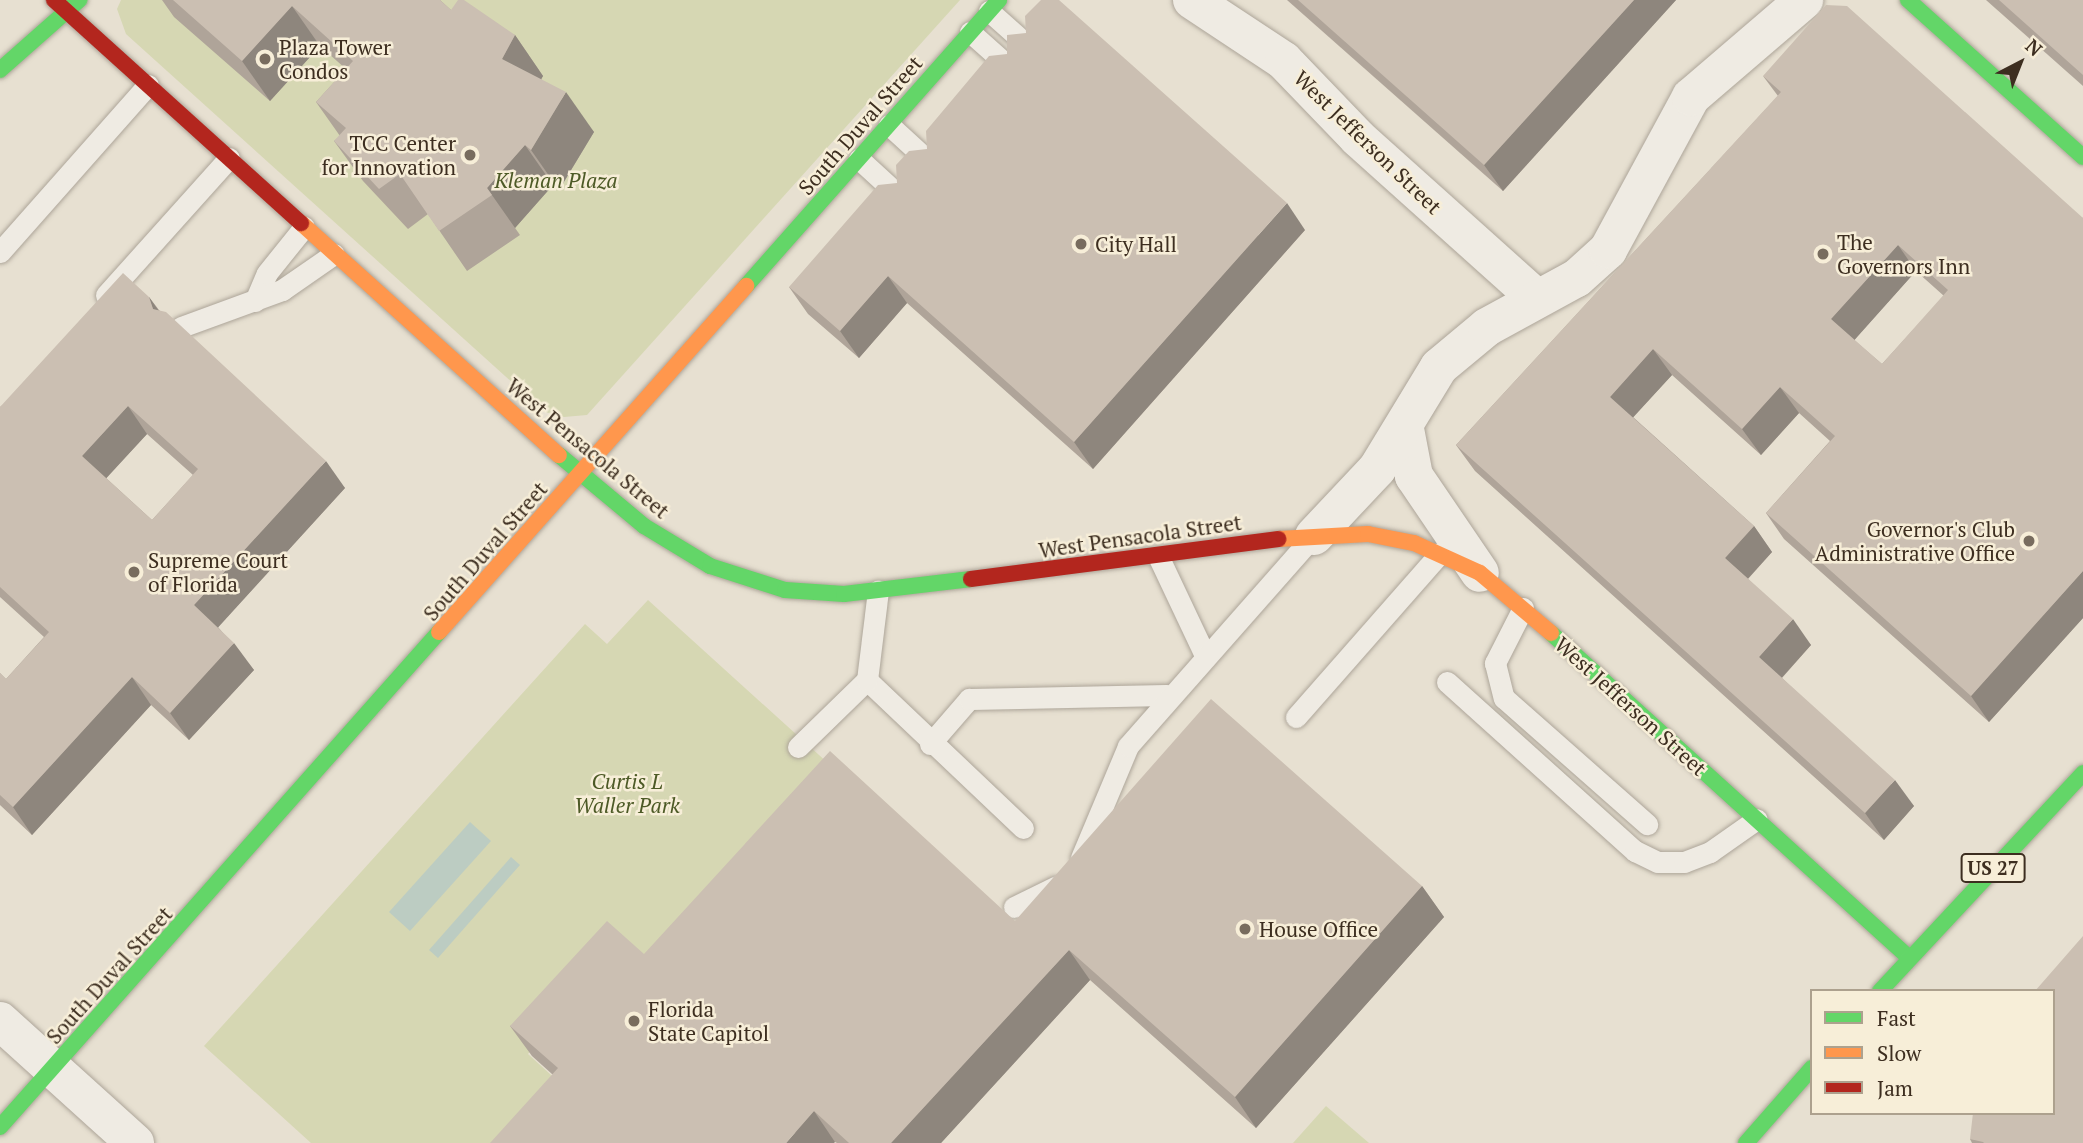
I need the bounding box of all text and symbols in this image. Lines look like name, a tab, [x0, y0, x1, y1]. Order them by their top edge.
north arrow	[1985, 28, 2055, 98]
text: N	[2021, 33, 2048, 61]
place label: Plaza Tower Condos	[279, 34, 391, 84]
street label: South Duval Street	[793, 50, 927, 200]
marker: Plaza Tower Condos	[257, 51, 273, 67]
street label: West Jefferson Street	[1289, 65, 1447, 219]
place label: TCC Center for Innovation	[321, 130, 456, 180]
marker: TCC Center for Innovation	[462, 147, 478, 163]
park label: Kleman Plaza	[494, 167, 618, 193]
place label: The Governors Inn	[1837, 229, 1970, 279]
place label: City Hall	[1095, 231, 1177, 257]
marker: City Hall	[1073, 236, 1089, 252]
marker: The Governors Inn	[1815, 246, 1831, 262]
street label: West Pensacola Street	[502, 373, 674, 523]
street label: South Duval Street	[418, 476, 552, 626]
street label: West Pensacola Street	[1037, 509, 1243, 563]
place label: Governor's Club Administrative Office	[1815, 516, 2015, 566]
marker: Governor's Club Administrative Office	[2021, 533, 2037, 549]
place label: Supreme Court of Florida	[148, 547, 288, 597]
marker: Supreme Court of Florida	[126, 564, 142, 580]
street label: West Jefferson Street	[1550, 631, 1712, 781]
park label: Curtis L Waller Park	[574, 768, 680, 818]
road number: US 27	[1960, 852, 2026, 884]
street label: South Duval Street	[41, 901, 177, 1049]
place label: House Office	[1259, 916, 1378, 942]
marker: House Office	[1237, 921, 1253, 937]
legend	[1810, 989, 2055, 1115]
place label: Florida State Capitol	[648, 996, 769, 1046]
text: Fast	[1877, 1004, 1916, 1032]
marker: Florida State Capitol	[626, 1013, 642, 1029]
text: Slow	[1877, 1039, 1921, 1067]
text: Jam	[1877, 1074, 1913, 1102]

